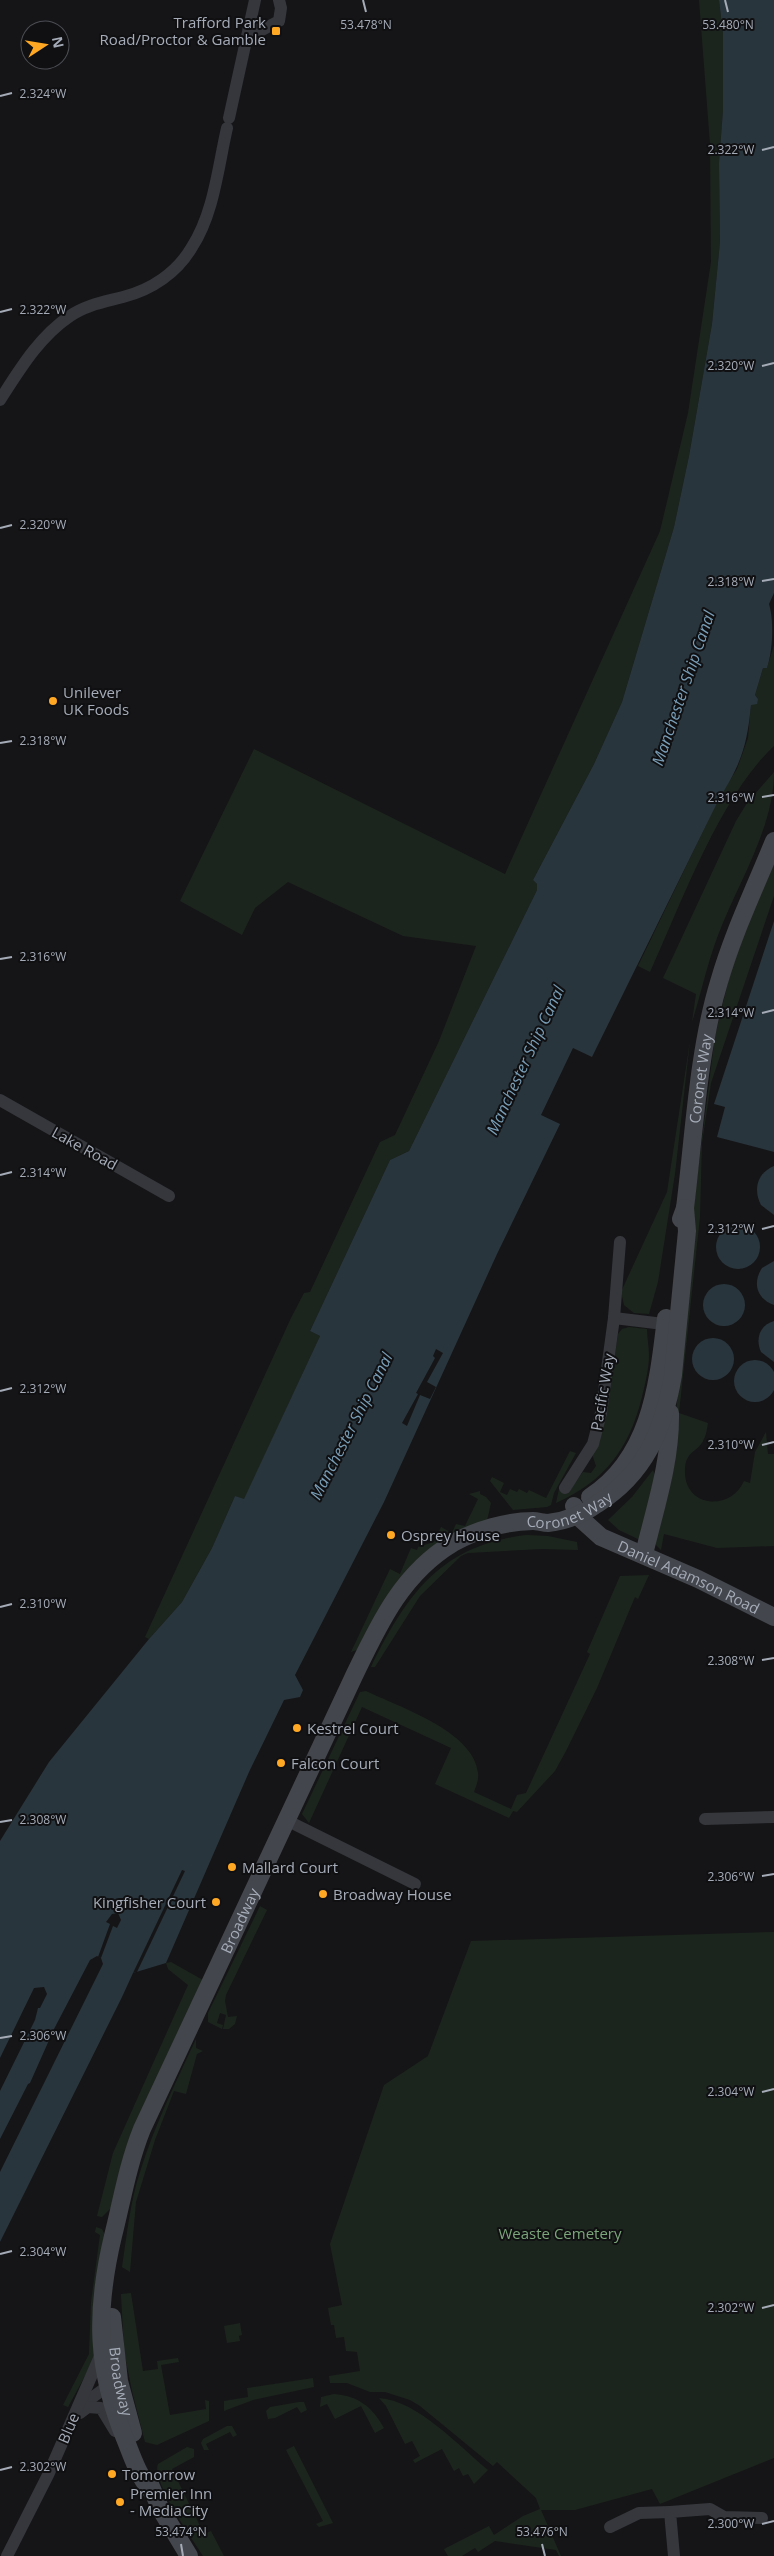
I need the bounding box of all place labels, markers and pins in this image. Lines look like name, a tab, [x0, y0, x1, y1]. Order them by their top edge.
place label: Trafford Park Road/Proctor & Gamble	[100, 12, 266, 49]
marker: Trafford Park Road/Proctor & Gamble	[270, 25, 282, 37]
place label: Unilever UK Foods	[63, 682, 129, 719]
marker: Unilever UK Foods	[47, 695, 59, 707]
place label: Osprey House	[401, 1525, 500, 1545]
marker: Osprey House	[385, 1529, 397, 1541]
place label: Kestrel Court	[307, 1718, 399, 1738]
marker: Kestrel Court	[291, 1722, 303, 1734]
place label: Falcon Court	[291, 1753, 379, 1773]
marker: Falcon Court	[275, 1757, 287, 1769]
place label: Mallard Court	[242, 1857, 338, 1877]
marker: Mallard Court	[226, 1861, 238, 1873]
place label: Broadway House	[333, 1884, 452, 1904]
marker: Broadway House	[317, 1888, 329, 1900]
place label: Kingfisher Court	[93, 1892, 206, 1912]
marker: Kingfisher Court	[210, 1896, 222, 1908]
place label: Tomorrow	[122, 2464, 195, 2484]
marker: Tomorrow	[106, 2468, 118, 2480]
place label: Premier Inn - MediaCity	[130, 2483, 212, 2520]
marker: Premier Inn - MediaCity	[114, 2496, 126, 2508]

